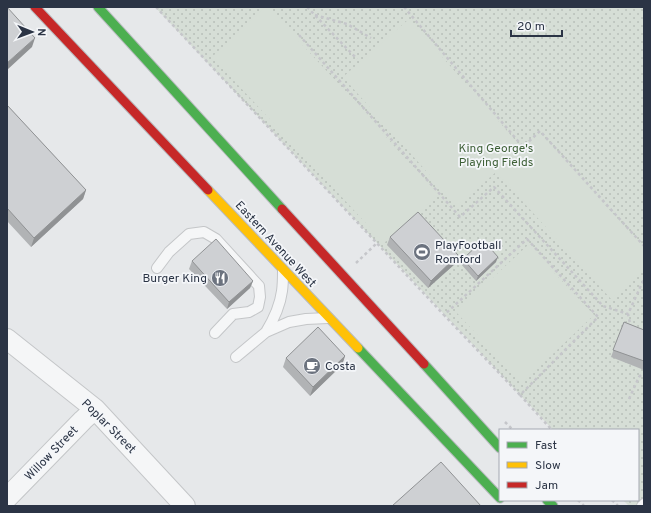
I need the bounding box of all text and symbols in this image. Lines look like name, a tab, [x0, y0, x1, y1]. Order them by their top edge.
north arrow	[12, 12, 52, 52]
scale bar	[511, 12, 562, 38]
text: 20 m	[517, 19, 545, 35]
text: N	[34, 28, 48, 36]
park label: King George's Playing Fields	[459, 141, 533, 171]
street label: Eastern Avenue West	[231, 198, 320, 291]
place label: PlayFootball Romford	[435, 238, 501, 268]
sports icon: PlayFootball Romford	[412, 242, 432, 262]
restaurant icon: Burger King	[210, 268, 230, 288]
place label: Burger King	[142, 271, 207, 287]
cafe icon: Costa	[302, 356, 322, 376]
place label: Costa	[325, 359, 356, 375]
street label: Poplar Street	[77, 396, 139, 458]
street label: Willow Street	[21, 423, 82, 485]
legend	[499, 429, 639, 501]
text: Fast	[535, 438, 557, 454]
text: Slow	[535, 458, 561, 474]
text: Jam	[535, 478, 558, 494]

